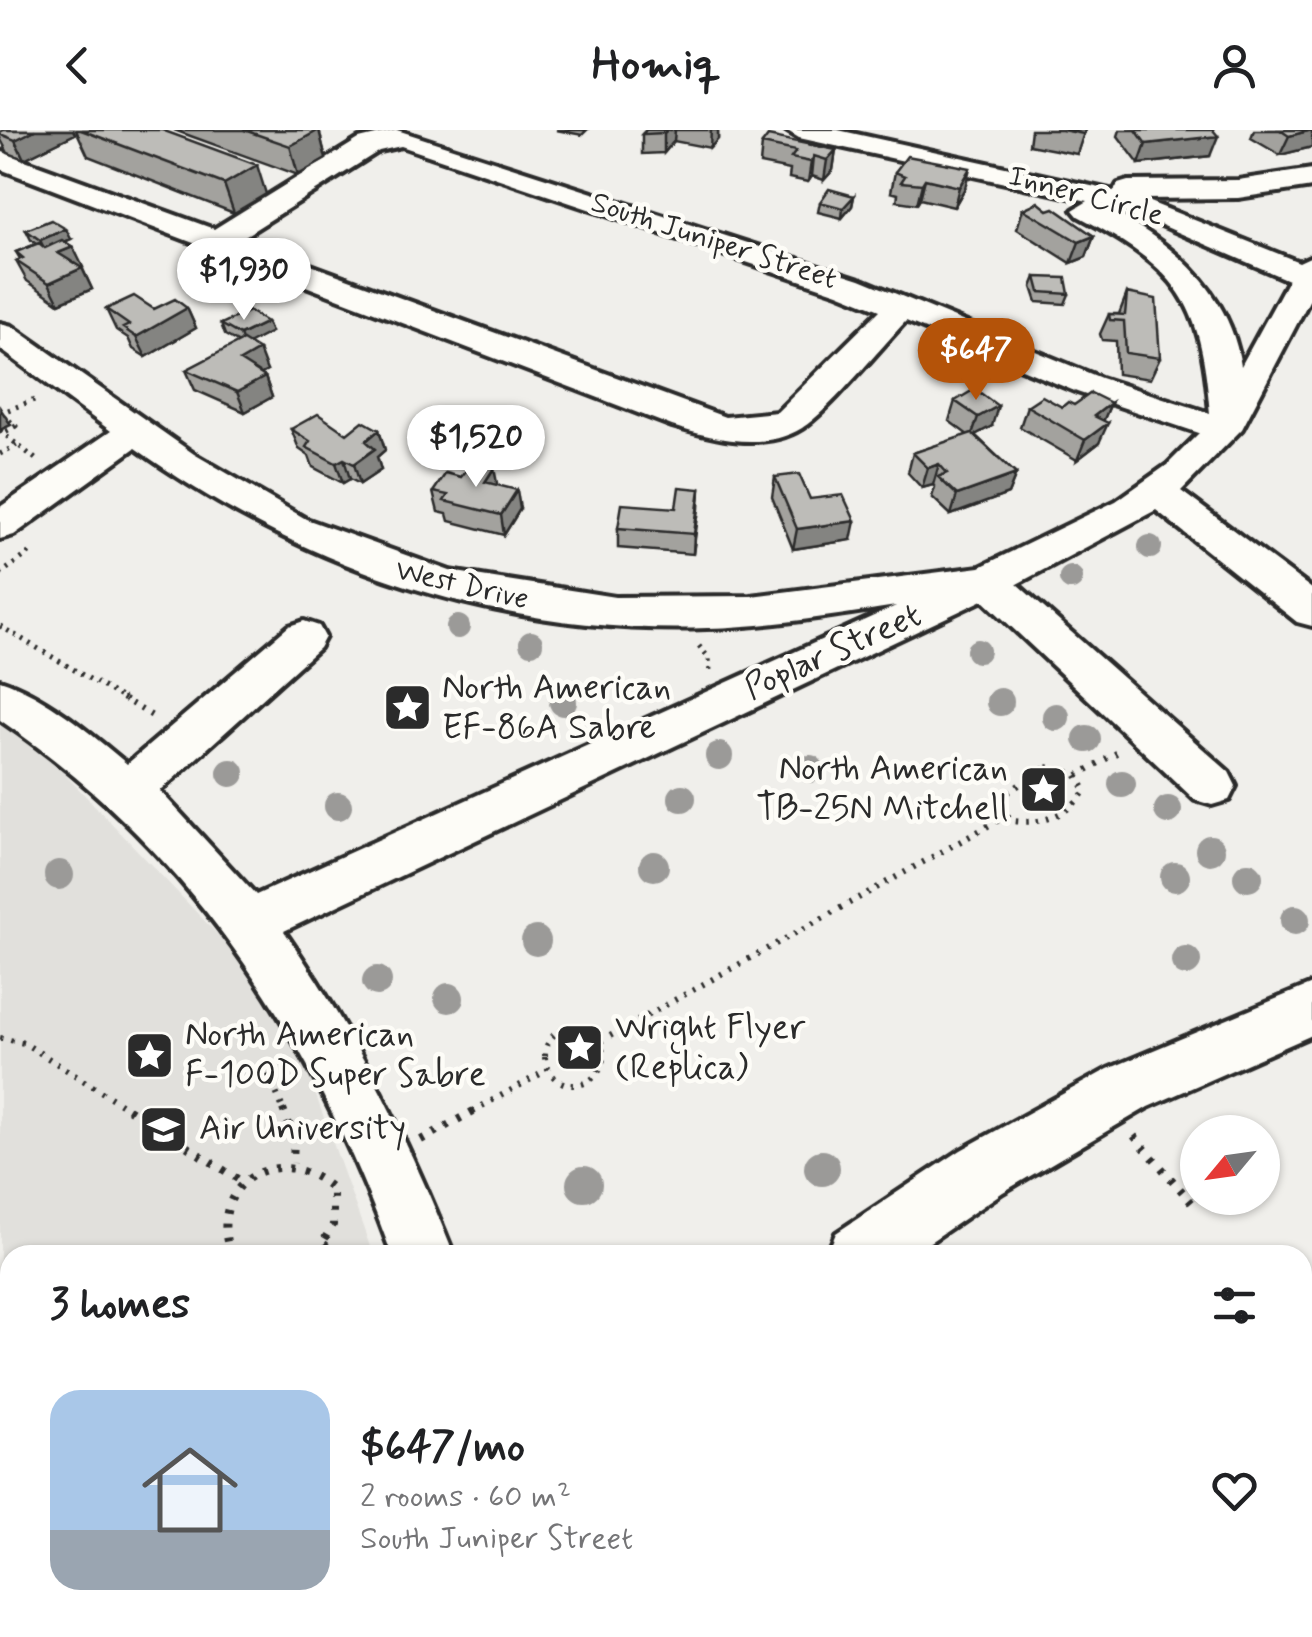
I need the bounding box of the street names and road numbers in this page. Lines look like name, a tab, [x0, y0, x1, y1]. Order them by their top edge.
street label: Inner Circle	[1004, 157, 1168, 235]
street label: South Juniper Street	[586, 183, 842, 299]
street label: West Drive	[392, 551, 532, 619]
street label: Poplar Street	[737, 593, 929, 711]

